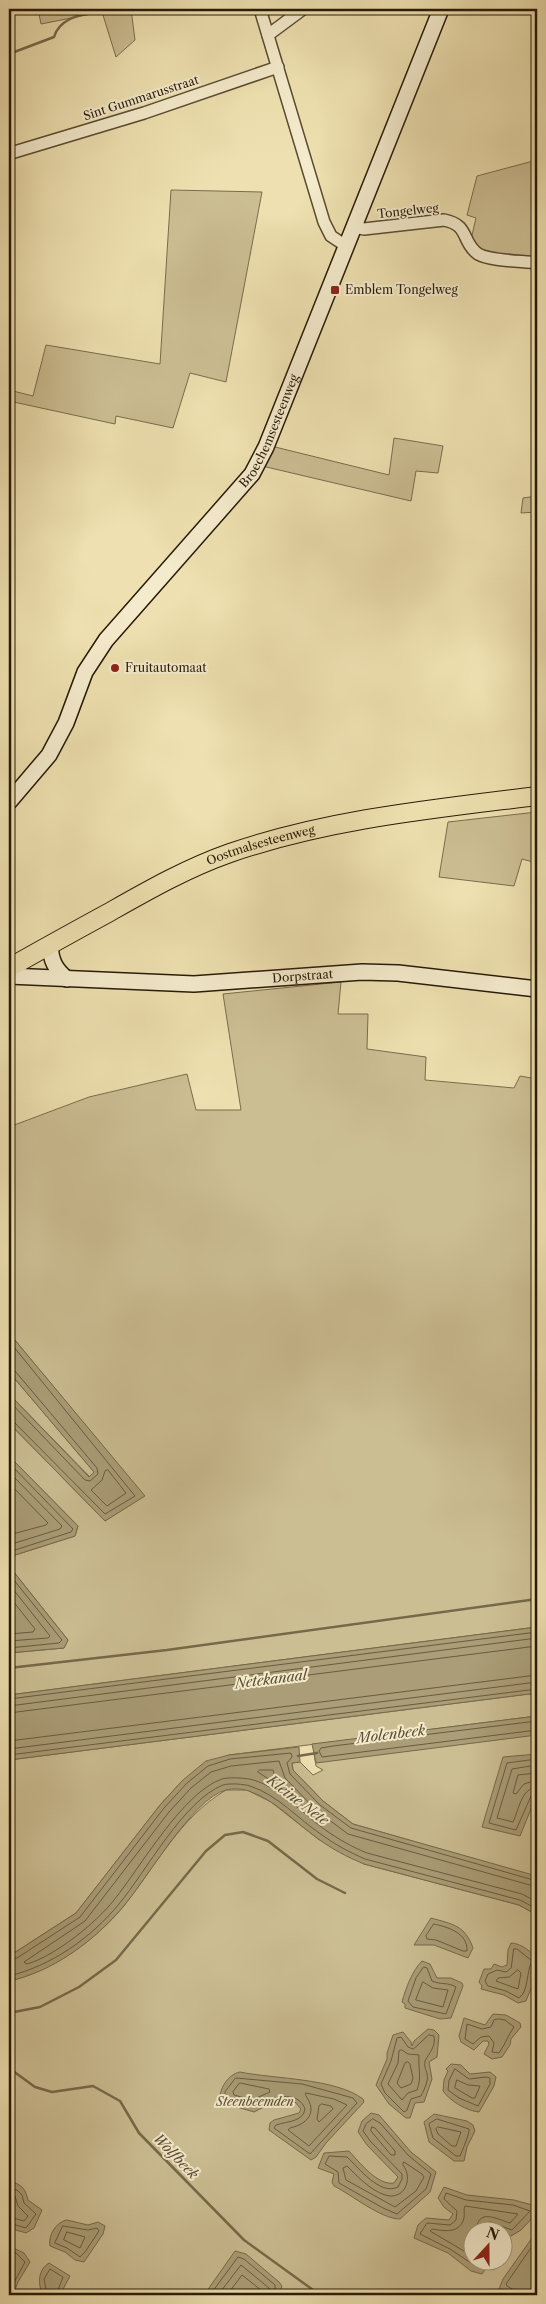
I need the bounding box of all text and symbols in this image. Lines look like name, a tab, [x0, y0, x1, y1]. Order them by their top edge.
street label: Sint Gummarusstraat	[81, 72, 201, 123]
street label: Tongelweg	[376, 200, 440, 221]
place label: Emblem Tongelweg	[345, 282, 458, 297]
marker: Emblem Tongelweg	[329, 284, 341, 296]
street label: Broechemsesteenweg	[236, 371, 302, 490]
place label: Fruitautomaat	[125, 660, 207, 675]
marker: Fruitautomaat	[109, 662, 121, 674]
street label: Oostmalsesteenweg	[204, 821, 317, 868]
street label: Dorpstraat	[272, 966, 334, 985]
water label: Netekanaal	[233, 1665, 310, 1692]
water label: Molenbeek	[354, 1721, 427, 1747]
water label: Kleine Nete	[263, 1770, 333, 1830]
park label: Steenbeemden	[215, 2094, 294, 2109]
water label: Wolfbeek	[150, 2129, 203, 2183]
north arrow	[464, 2222, 514, 2272]
text: N	[484, 2223, 502, 2244]

